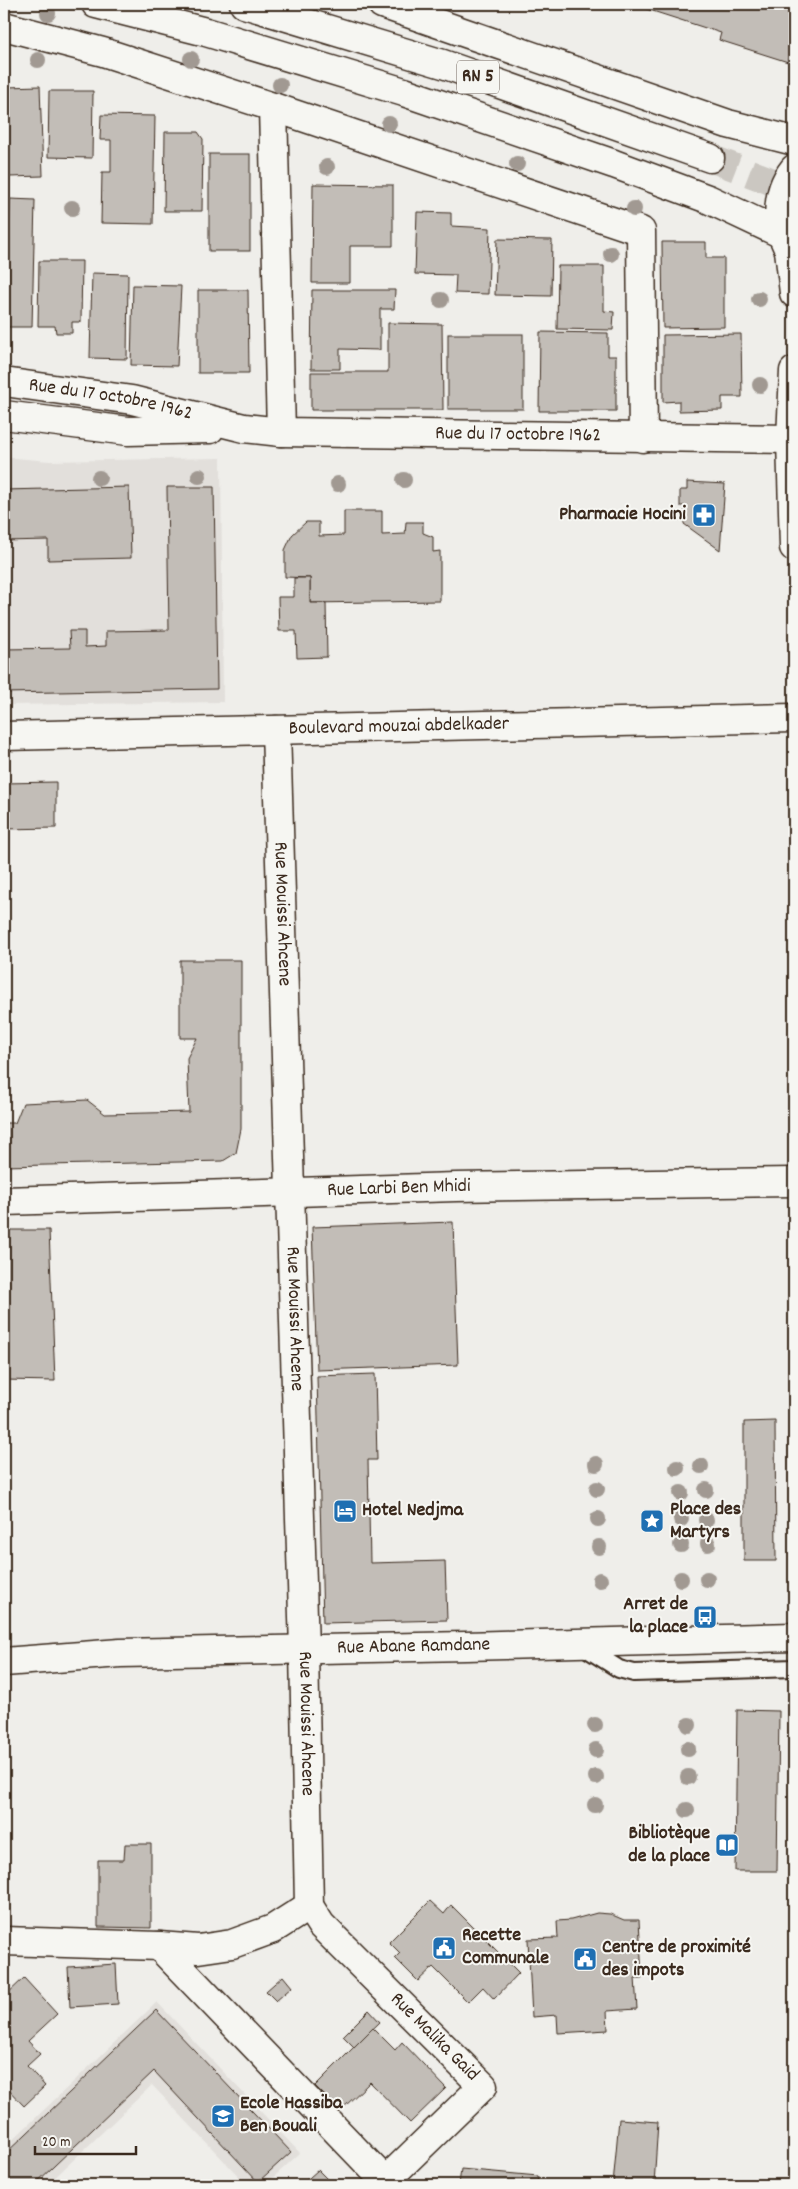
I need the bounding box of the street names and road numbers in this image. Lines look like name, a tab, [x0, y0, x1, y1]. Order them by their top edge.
road number: RN 5	[457, 61, 499, 94]
street label: Rue du 17 octobre 1962	[27, 372, 195, 429]
street label: Rue du 17 octobre 1962	[435, 420, 601, 450]
street label: Boulevard mouzai abdelkader	[288, 710, 510, 744]
street label: Rue Mouissi Ahcene	[265, 841, 298, 987]
street label: Rue Larbi Ben Mhidi	[327, 1173, 471, 1205]
street label: Rue Mouissi Ahcene	[278, 1246, 310, 1392]
street label: Rue Abane Ramdane	[337, 1631, 491, 1663]
street label: Rue Mouissi Ahcene	[290, 1651, 321, 1796]
street label: Rue Malika Gaid	[383, 1987, 485, 2088]

